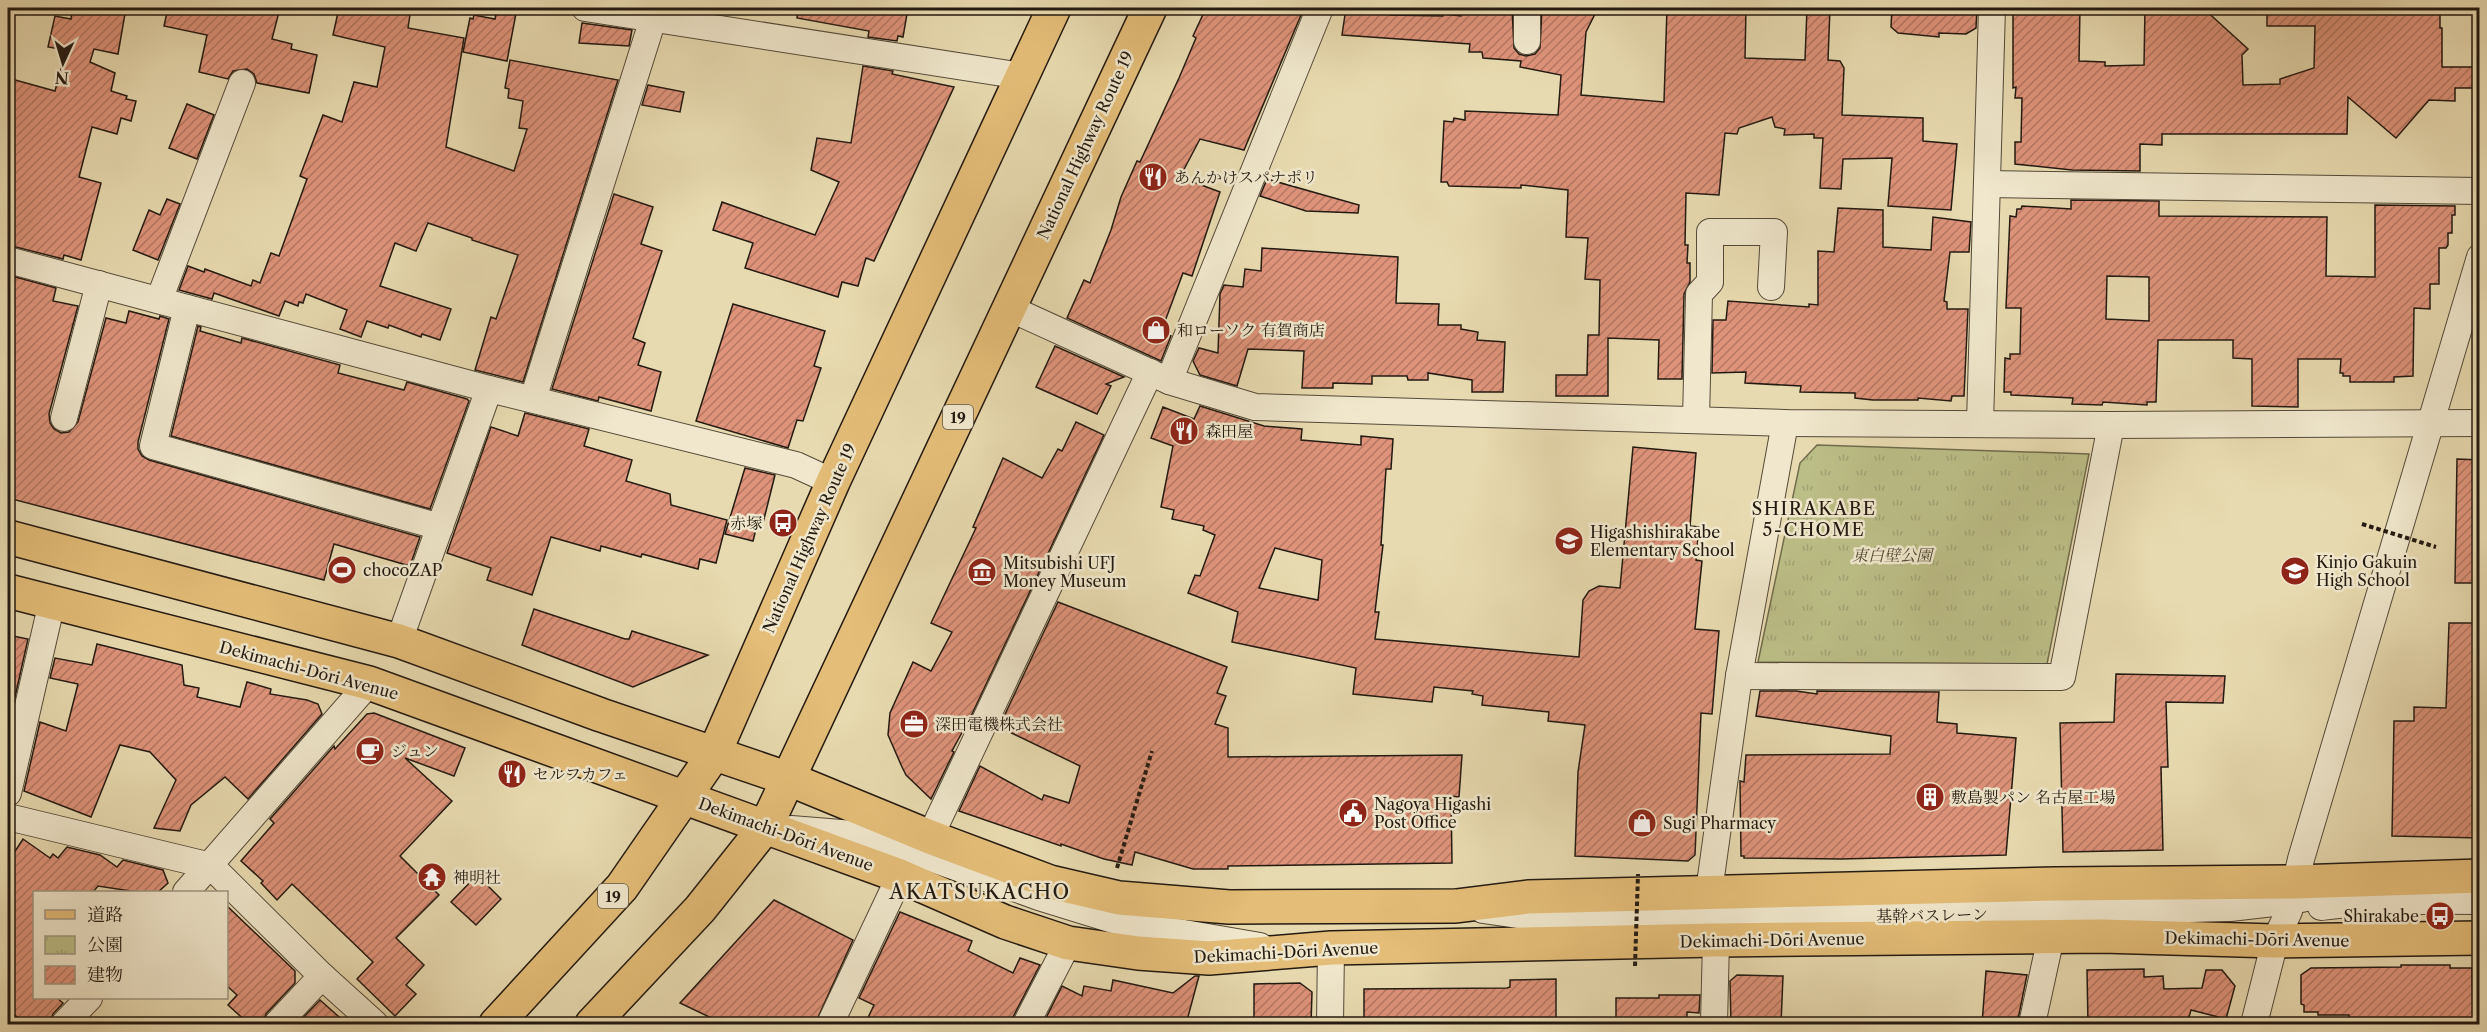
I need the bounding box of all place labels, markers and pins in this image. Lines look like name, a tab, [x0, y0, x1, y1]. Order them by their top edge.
restaurant icon: あんかけスパナポリ	[1137, 161, 1169, 193]
place label: あんかけスパナポリ	[1174, 167, 1318, 187]
shop icon: 和ローソク 有賀商店	[1140, 314, 1172, 346]
place label: 和ローソク 有賀商店	[1177, 320, 1324, 340]
restaurant icon: 森田屋	[1168, 415, 1200, 447]
place label: 森田屋	[1205, 421, 1253, 441]
bus stop icon: 赤塚	[767, 507, 799, 539]
place label: 赤塚	[730, 513, 762, 533]
place label: Higashishirakabe Elementary School	[1590, 522, 1735, 560]
school or university icon: Higashishirakabe Elementary School	[1553, 525, 1585, 557]
place label: Kinjo Gakuin High School	[2316, 552, 2417, 590]
place label: Mitsubishi UFJ Money Museum	[1003, 553, 1126, 591]
sports icon: chocoZAP	[326, 554, 358, 586]
school or university icon: Kinjo Gakuin High School	[2279, 555, 2311, 587]
museum icon: Mitsubishi UFJ Money Museum	[966, 556, 998, 588]
place label: chocoZAP	[363, 560, 443, 580]
office icon: 深田電機株式会社	[898, 708, 930, 740]
place label: 深田電機株式会社	[935, 714, 1063, 734]
cafe icon: ジュン	[354, 735, 386, 767]
place label: ジュン	[391, 741, 439, 761]
restaurant icon: セルフカフェ	[496, 758, 528, 790]
place label: セルフカフェ	[533, 764, 628, 784]
building icon: 敷島製パン 名古屋工場	[1914, 781, 1946, 813]
place label: 敷島製パン 名古屋工場	[1951, 787, 2115, 807]
place label: Nagoya Higashi Post Office	[1374, 794, 1491, 832]
public building icon: Nagoya Higashi Post Office	[1337, 797, 1369, 829]
shop icon: Sugi Pharmacy	[1626, 807, 1658, 839]
place label: Sugi Pharmacy	[1663, 813, 1777, 833]
temple icon: 神明社	[416, 861, 448, 893]
place label: 神明社	[453, 867, 501, 887]
bus stop icon: Shirakabe	[2424, 900, 2456, 932]
place label: Shirakabe	[2343, 906, 2419, 926]

